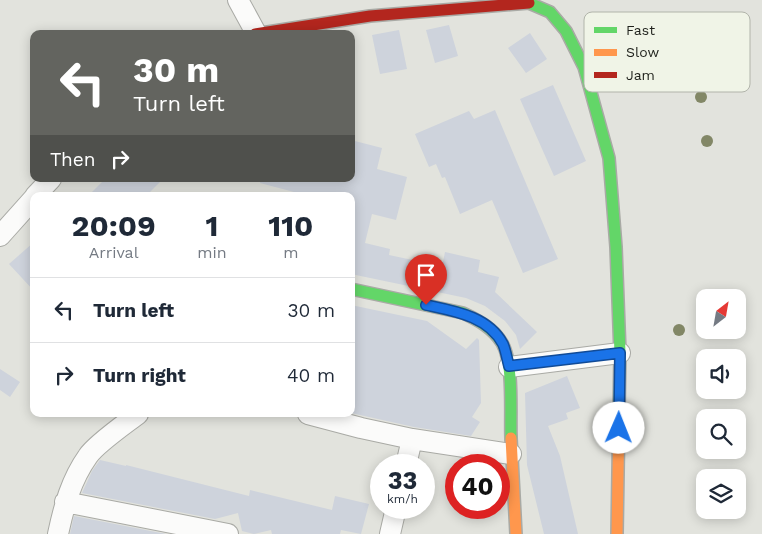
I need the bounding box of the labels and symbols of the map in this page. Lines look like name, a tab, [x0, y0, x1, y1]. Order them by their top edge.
legend	[584, 12, 750, 92]
text: Fast	[626, 22, 655, 38]
text: Slow	[626, 44, 659, 60]
text: Jam	[626, 67, 655, 83]
pin	[405, 254, 447, 305]
north arrow	[696, 289, 746, 339]
position arrow	[592, 401, 644, 453]
speed limit sign: 40	[445, 454, 510, 519]

